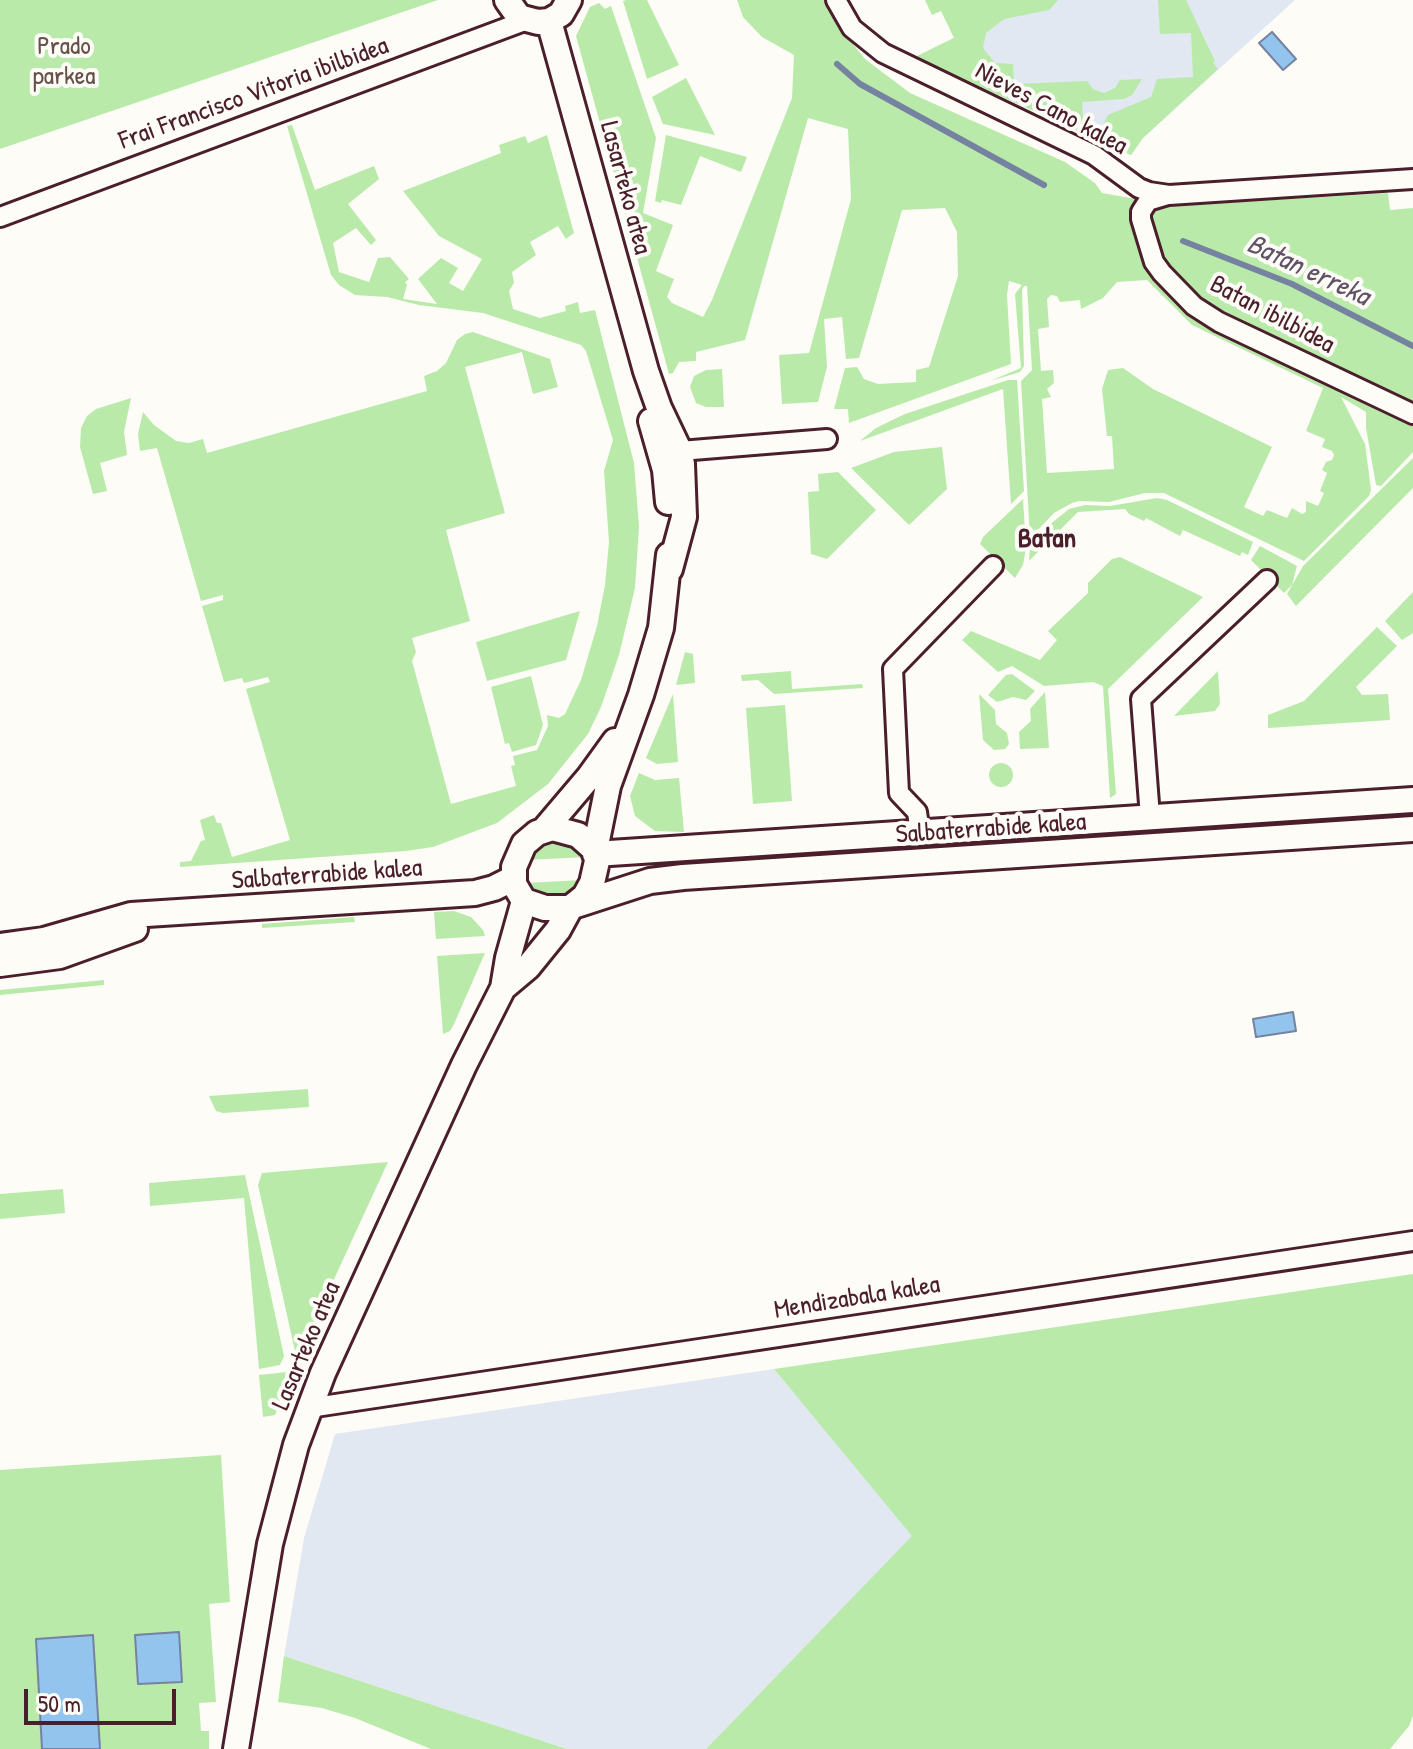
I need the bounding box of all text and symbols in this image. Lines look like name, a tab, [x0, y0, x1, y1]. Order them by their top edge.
park label: Prado parkea	[33, 31, 95, 92]
street label: Frai Francisco Vitoria ibilbidea	[115, 31, 393, 157]
street label: Nieves Cano kalea	[970, 56, 1132, 162]
street label: Lasarteko atea	[592, 118, 658, 258]
water label: Batan erreka	[1241, 228, 1375, 314]
street label: Batan ibilbidea	[1204, 269, 1340, 361]
district label: Batan	[1018, 523, 1076, 557]
street label: Salbaterrabide kalea	[895, 807, 1087, 851]
street label: Salbaterrabide kalea	[231, 853, 423, 897]
street label: Mendizabala kalea	[772, 1270, 942, 1326]
street label: Lasarteko atea	[266, 1277, 348, 1415]
scale bar	[28, 1673, 180, 1723]
text: 50 m	[38, 1687, 81, 1719]

